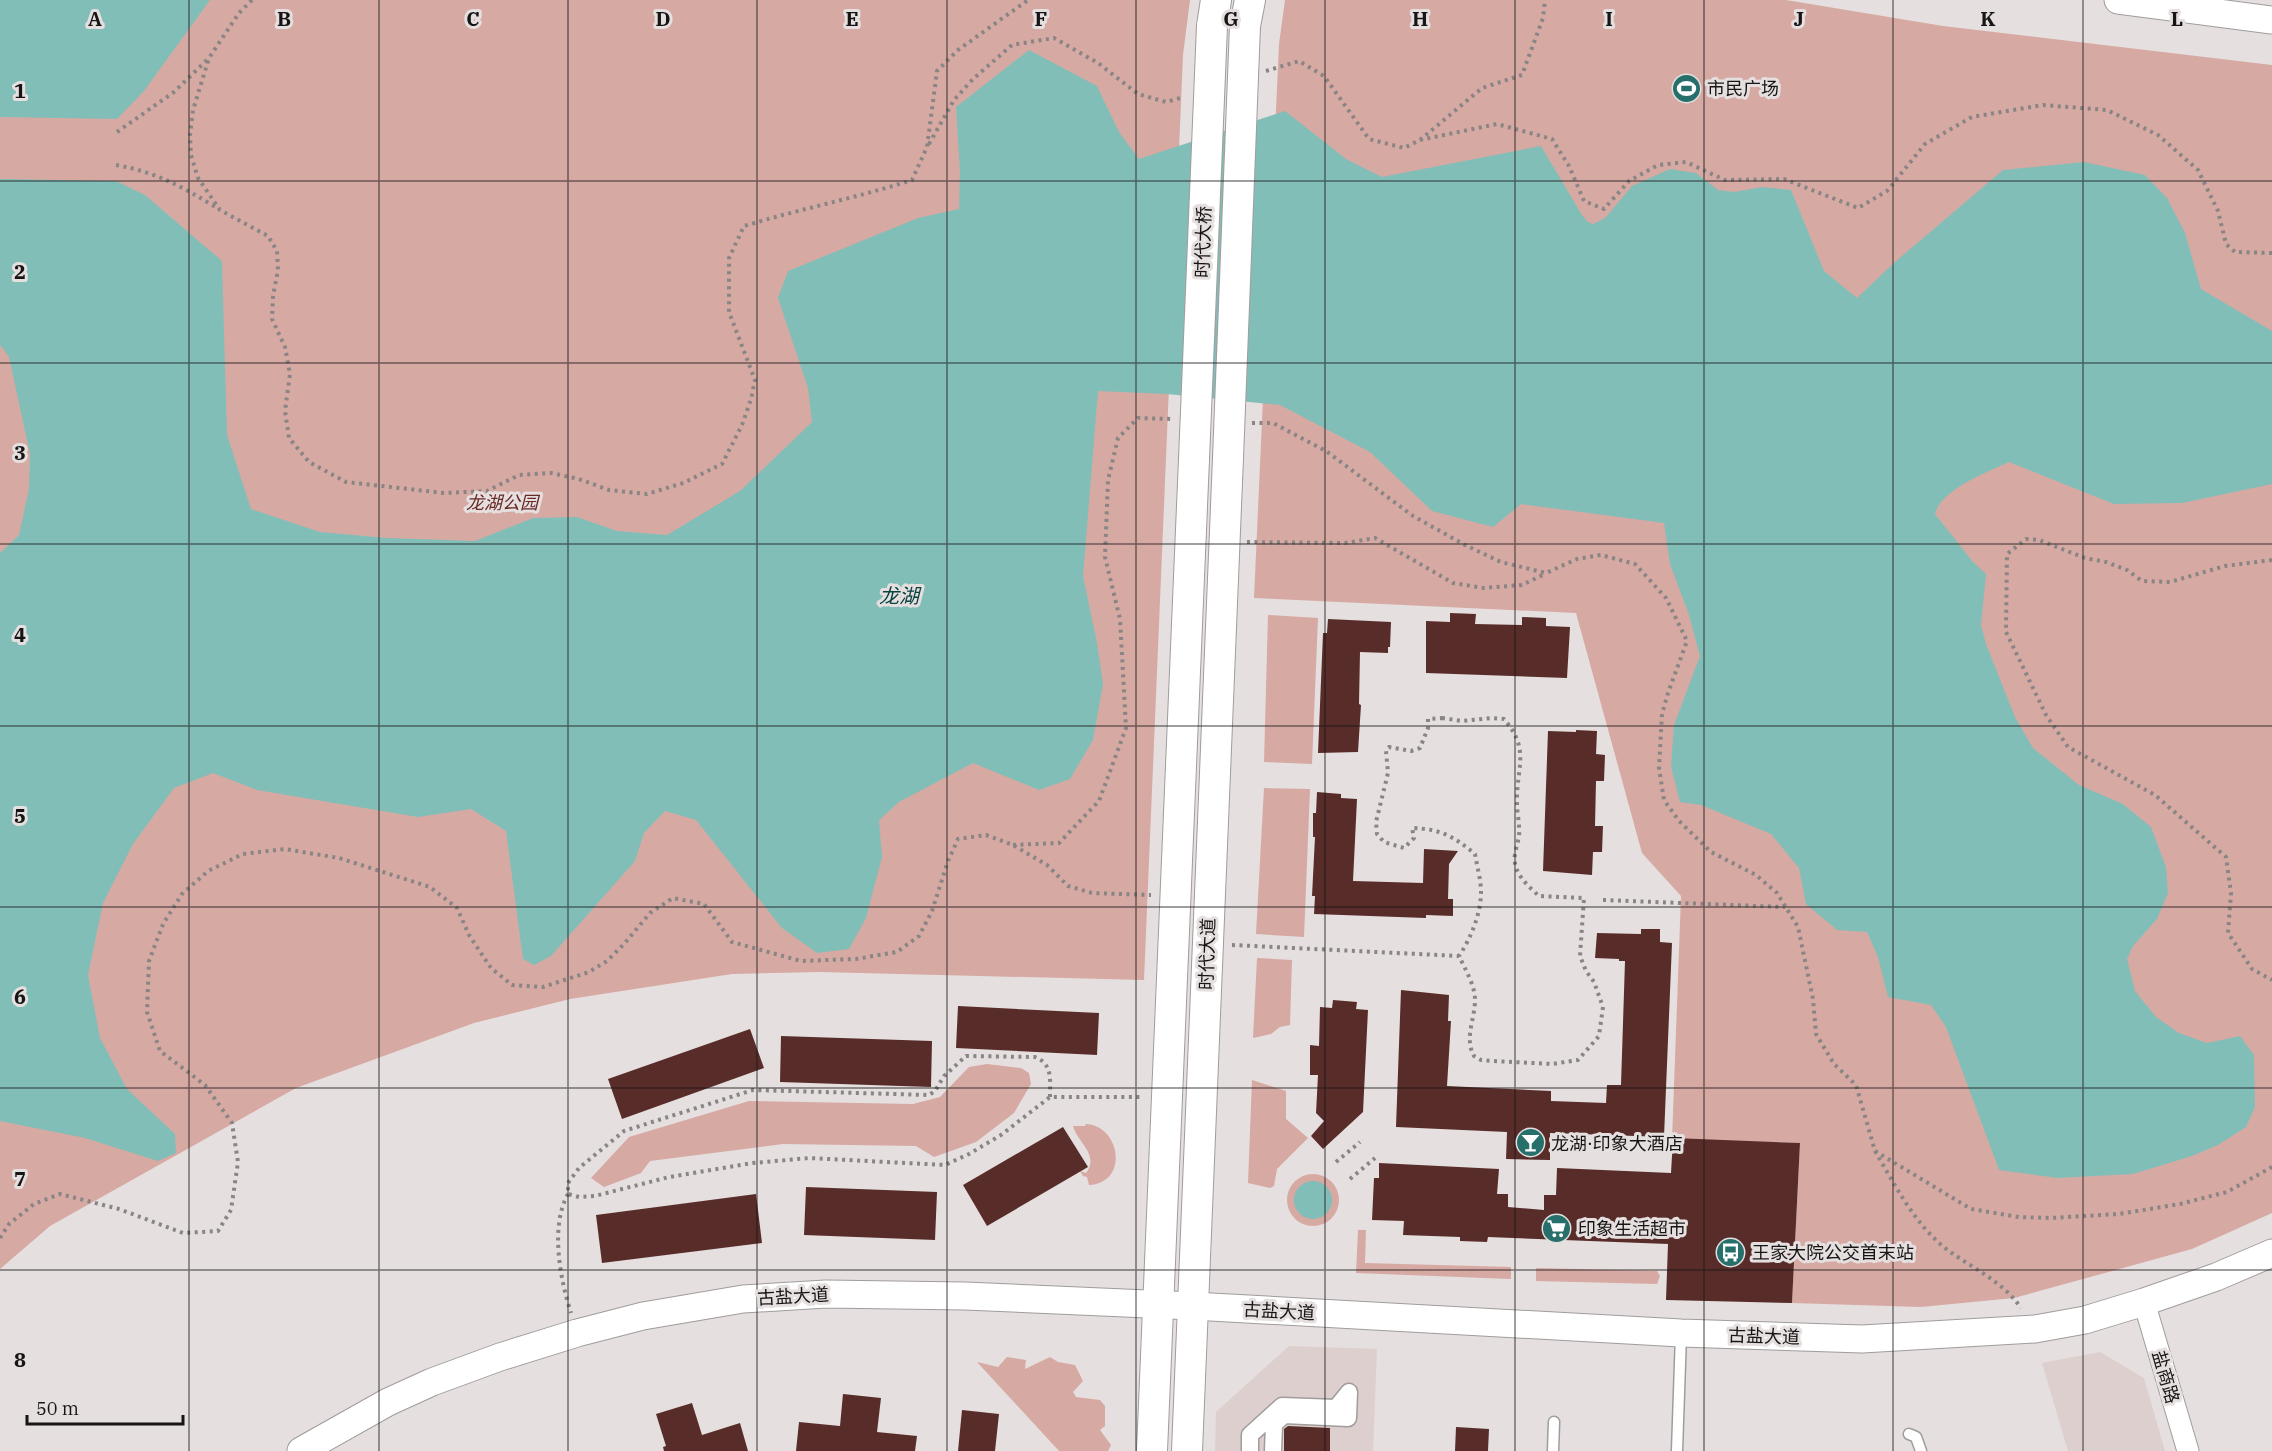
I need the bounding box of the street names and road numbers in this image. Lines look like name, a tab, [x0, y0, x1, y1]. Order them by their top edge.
street label: 时代大桥	[1190, 206, 1216, 278]
street label: 时代大道	[1194, 918, 1220, 990]
street label: 古盐大道	[756, 1283, 830, 1309]
street label: 古盐大道	[1242, 1298, 1316, 1324]
street label: 古盐大道	[1728, 1323, 1800, 1349]
street label: 盐商路	[2148, 1348, 2184, 1406]

